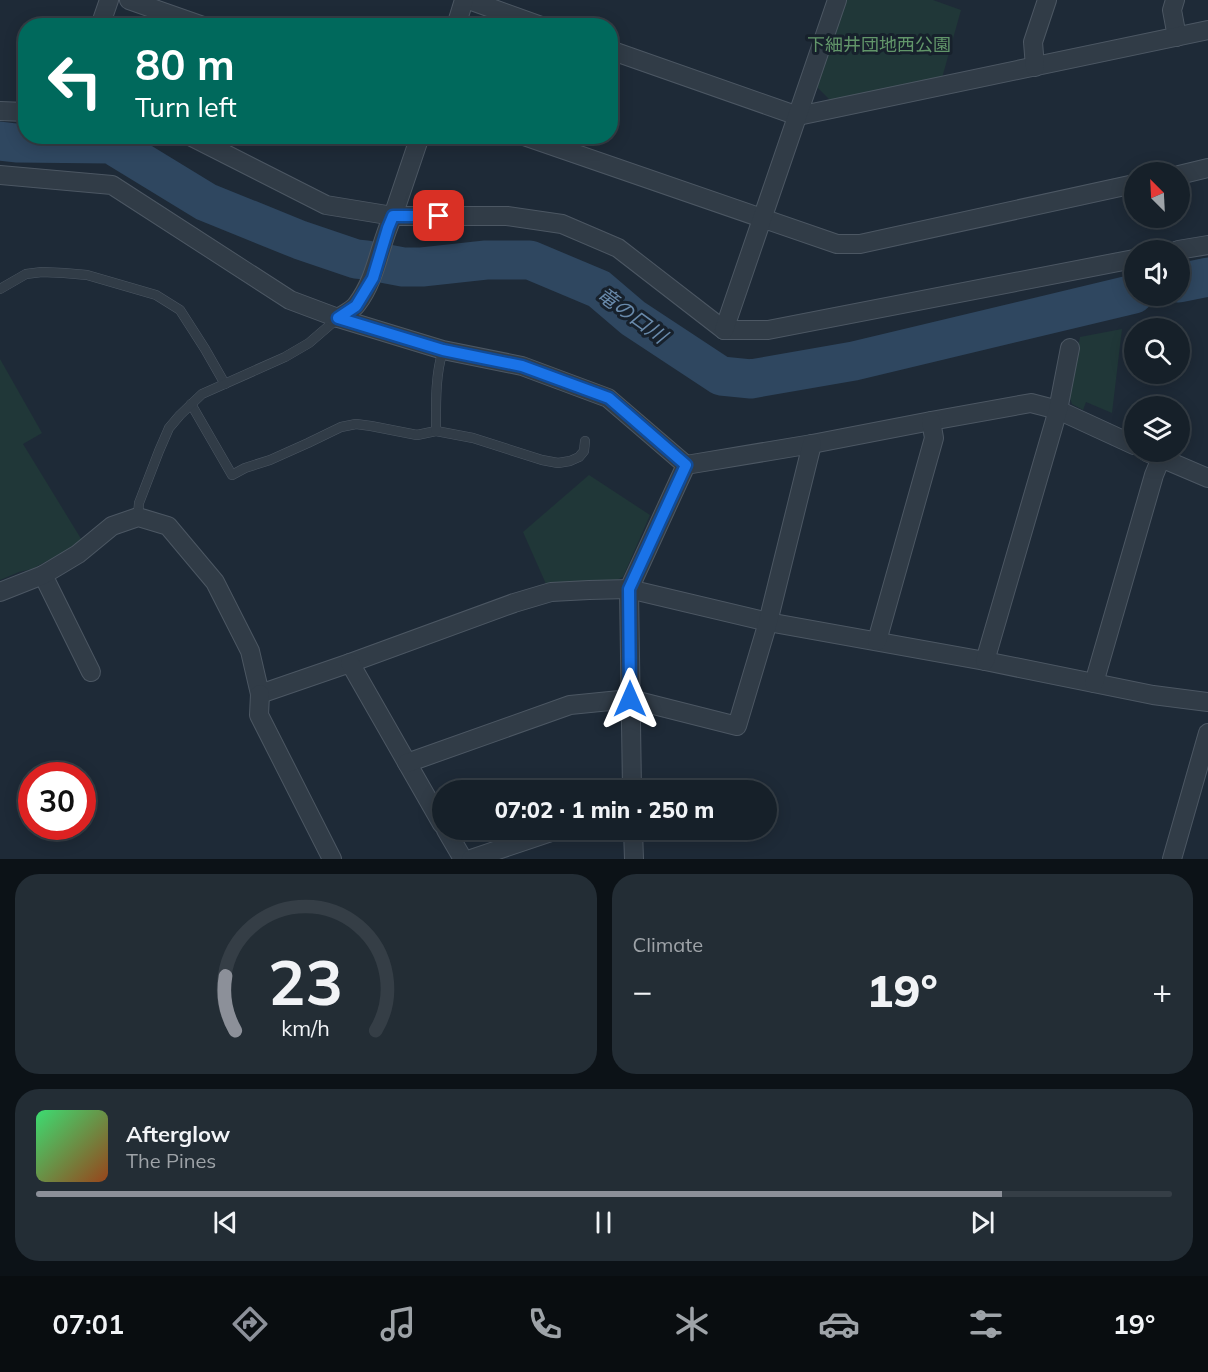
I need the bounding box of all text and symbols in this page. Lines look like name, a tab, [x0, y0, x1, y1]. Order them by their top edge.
park label: 下細井団地西公園	[807, 33, 951, 56]
text: 80 m	[135, 38, 235, 91]
icon: left	[36, 42, 114, 120]
text: Turn left	[135, 90, 237, 124]
north arrow	[1124, 162, 1190, 228]
map controls	[1124, 162, 1190, 462]
pin	[413, 190, 464, 241]
icon: arrive	[422, 199, 455, 232]
button: sound	[1124, 240, 1190, 306]
water label: 竜の口川	[593, 281, 674, 349]
button: search	[1124, 318, 1190, 384]
button: layers	[1124, 396, 1190, 462]
position arrow	[598, 667, 662, 731]
speed limit sign: 30	[18, 762, 96, 840]
text: 07:02 · 1 min · 250 m	[495, 796, 714, 824]
text: Climate	[633, 932, 703, 957]
text: 23	[268, 942, 343, 1021]
text: 19°	[867, 962, 938, 1018]
text: −	[633, 970, 652, 1011]
text: +	[1152, 970, 1172, 1011]
text: km/h	[281, 1014, 330, 1041]
text: Afterglow	[126, 1120, 230, 1148]
text: The Pines	[126, 1148, 216, 1173]
icon: previous	[209, 1206, 242, 1239]
icon: pause	[587, 1206, 620, 1239]
icon: next	[966, 1206, 999, 1239]
icon: directions	[229, 1303, 271, 1345]
icon: music	[377, 1303, 419, 1345]
icon: phone	[524, 1303, 566, 1345]
icon: climate	[671, 1303, 713, 1345]
icon: car	[818, 1303, 860, 1345]
icon: filters	[965, 1303, 1007, 1345]
text: 07:01	[53, 1307, 124, 1341]
text: 19°	[1113, 1307, 1155, 1341]

